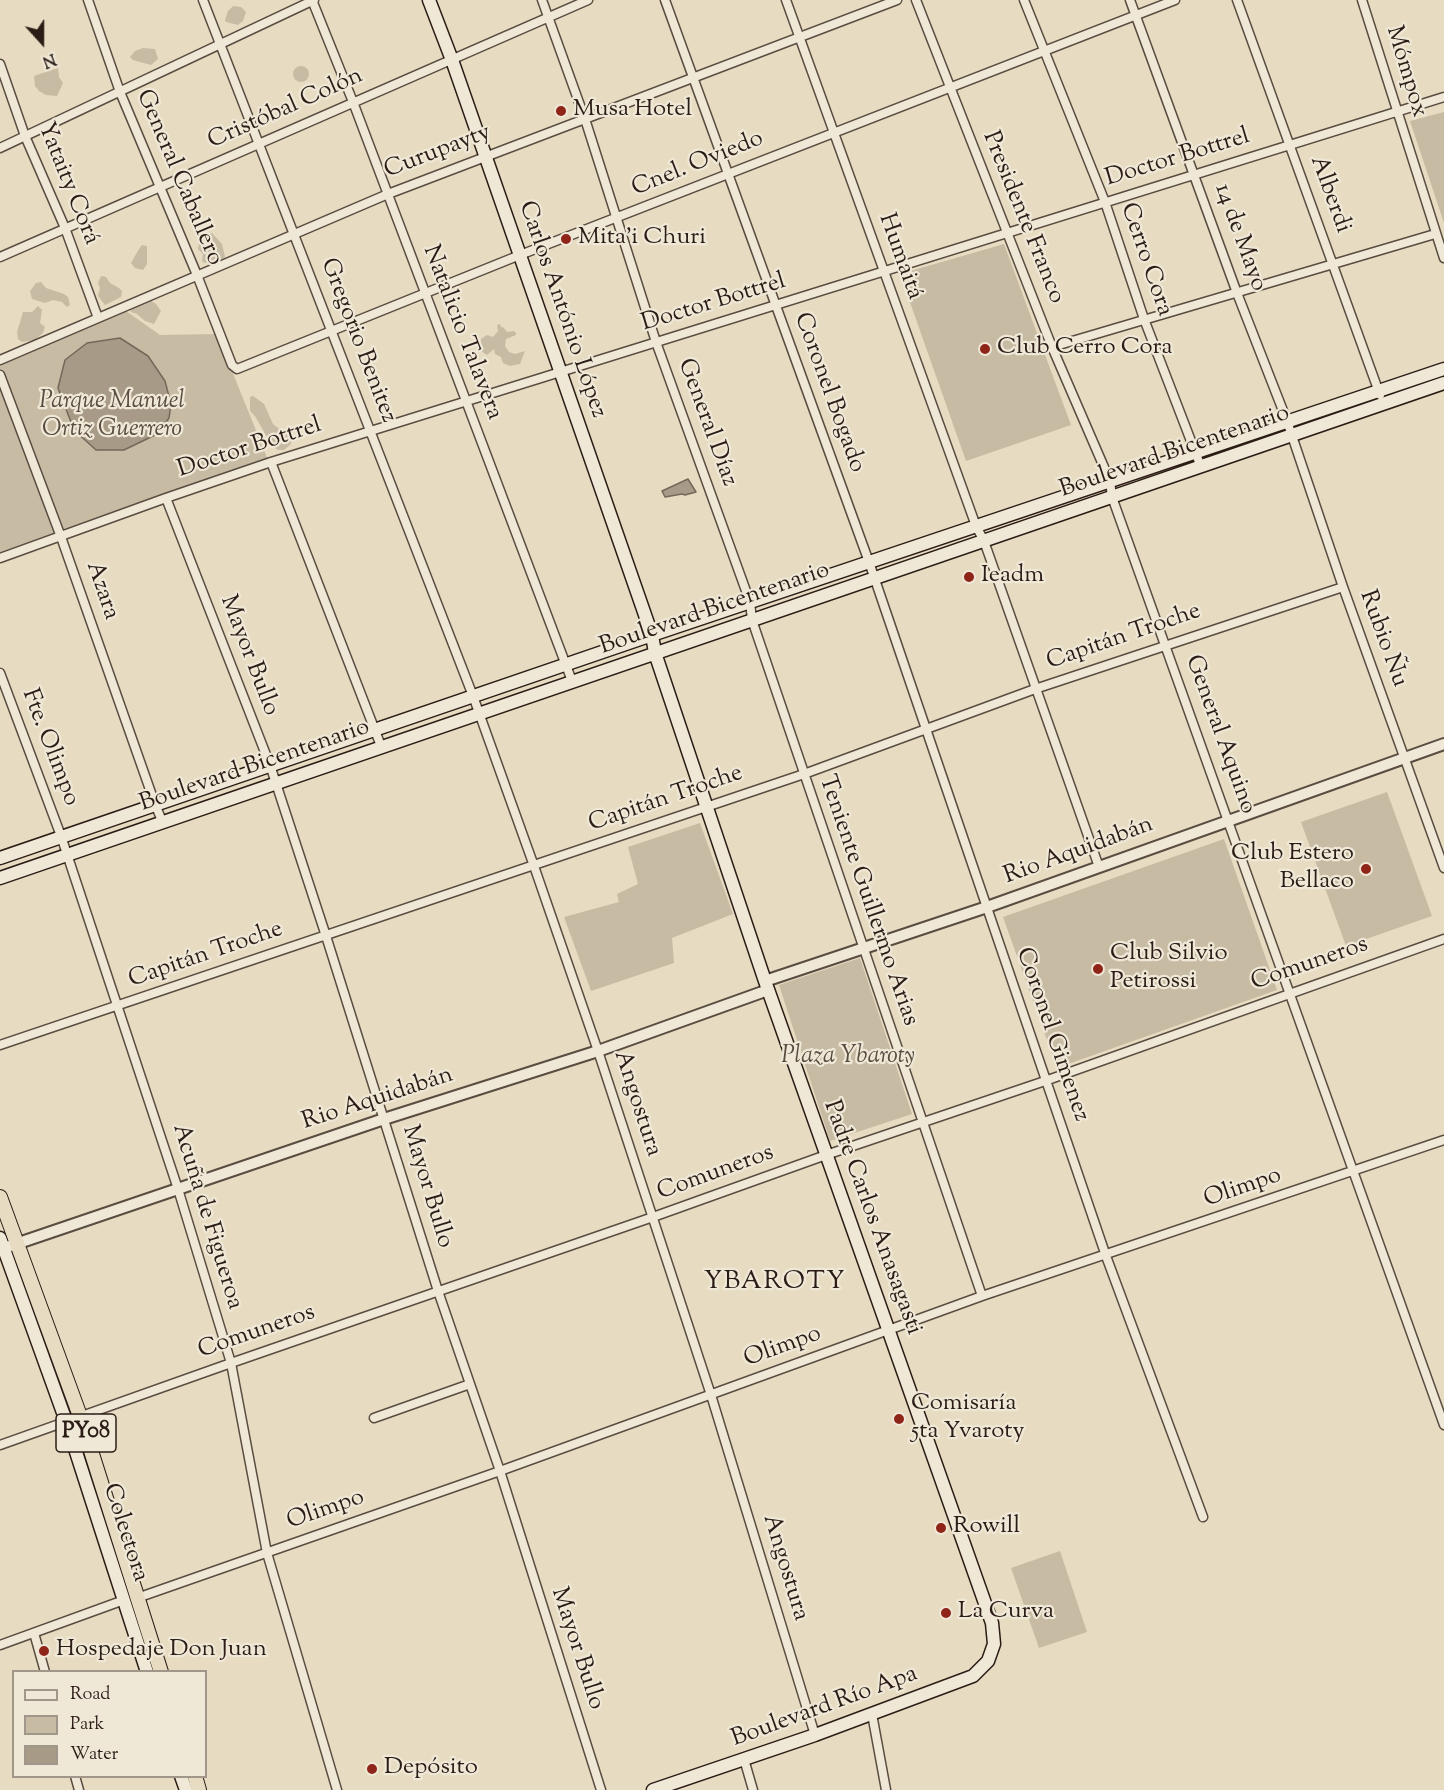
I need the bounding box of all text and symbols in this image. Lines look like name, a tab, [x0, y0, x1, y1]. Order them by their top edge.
north arrow	[12, 12, 72, 72]
street label: Mómpox	[1378, 23, 1432, 121]
text: N	[39, 46, 59, 72]
street label: Cristóbal Colón	[204, 63, 368, 157]
street label: General Caballero	[128, 86, 228, 270]
place label: Musa Hotel	[573, 97, 692, 125]
marker: Musa Hotel	[554, 104, 568, 118]
street label: Yataity Corá	[29, 119, 105, 249]
street label: Curupayty	[381, 120, 495, 186]
street label: Doctor Bottrel	[1102, 123, 1254, 195]
street label: Cnel. Oviedo	[628, 126, 768, 204]
street label: Presidente Franco	[974, 128, 1070, 308]
street label: Alberdi	[1302, 152, 1356, 238]
street label: 14 de Mayo	[1206, 180, 1272, 296]
street label: Carlos António López	[510, 198, 612, 422]
street label: Cerro Cora	[1112, 200, 1178, 320]
street label: Humaitá	[870, 210, 928, 304]
place label: Mita'i Churi	[578, 225, 706, 253]
marker: Mita'i Churi	[559, 232, 573, 246]
street label: Natalicio Talavera	[414, 242, 508, 424]
street label: Gregorio Benitez	[312, 255, 402, 427]
street label: Doctor Bottrel	[638, 268, 790, 340]
street label: Coronel Bogado	[786, 309, 870, 477]
place label: Club Cerro Cora	[997, 335, 1173, 363]
marker: Club Cerro Cora	[978, 342, 992, 356]
street label: General Díaz	[670, 355, 742, 491]
park label: Parque Manuel Ortiz Guerrero	[39, 389, 185, 445]
street label: Boulevard Bicentenario	[1056, 400, 1294, 506]
street label: Doctor Bottrel	[174, 412, 326, 486]
street label: Boulevard Bicentenario	[596, 557, 834, 663]
street label: Azara	[78, 558, 124, 624]
place label: Ieadm	[981, 563, 1044, 591]
marker: Ieadm	[962, 570, 976, 584]
street label: Rubio Ñu	[1351, 587, 1413, 691]
street label: Mayor Bullo	[212, 592, 284, 720]
street label: Capitán Troche	[1043, 598, 1205, 678]
street label: General Aquino	[1177, 652, 1261, 818]
street label: Fte. Olimpo	[14, 685, 84, 811]
street label: Boulevard Bicentenario	[136, 714, 374, 820]
street label: Capitán Troche	[585, 760, 747, 840]
street label: Teniente Guillermo Arias	[811, 772, 923, 1030]
street label: Rio Aquidabán	[1000, 812, 1158, 892]
place label: Club Estero Bellaco	[1231, 841, 1354, 897]
marker: Club Estero Bellaco	[1359, 862, 1373, 876]
street label: Capitán Troche	[125, 916, 287, 996]
street label: Comuneros	[1248, 932, 1372, 998]
place label: Club Silvio Petirossi	[1110, 941, 1228, 997]
street label: Coronel Gimenez	[1008, 944, 1094, 1126]
marker: Club Silvio Petirossi	[1091, 962, 1105, 976]
park label: Plaza Ybaroty	[781, 1044, 915, 1072]
street label: Angostura	[605, 1047, 667, 1161]
street label: Rio Aquidabán	[299, 1062, 457, 1138]
street label: Padre Carlos Anasagasti	[815, 1097, 927, 1339]
street label: Acuña de Figueroa	[164, 1121, 248, 1313]
street label: Mayor Bullo	[394, 1122, 458, 1252]
street label: Comuneros	[654, 1140, 778, 1208]
street label: Olimpo	[1200, 1162, 1286, 1216]
district label: YBAROTY	[704, 1268, 846, 1300]
street label: Comuneros	[195, 1300, 319, 1366]
street label: Olimpo	[740, 1321, 826, 1375]
place label: Comisaría 5ta Yvaroty	[911, 1391, 1024, 1447]
marker: Comisaría 5ta Yvaroty	[892, 1412, 906, 1426]
road number: PY08	[56, 1414, 116, 1452]
street label: Colectora	[95, 1480, 153, 1586]
street label: Olimpo	[283, 1484, 369, 1538]
street label: Angostura	[754, 1511, 814, 1625]
place label: Rowill	[953, 1514, 1020, 1542]
marker: Rowill	[934, 1521, 948, 1535]
street label: Mayor Bullo	[543, 1584, 609, 1714]
place label: La Curva	[958, 1599, 1054, 1627]
marker: La Curva	[939, 1606, 953, 1620]
place label: Hospedaje Don Juan	[56, 1637, 267, 1665]
marker: Hospedaje Don Juan	[37, 1644, 51, 1658]
street label: Boulevard Río Apa	[728, 1661, 922, 1755]
legend	[12, 1670, 207, 1778]
text: Road	[70, 1682, 110, 1708]
text: Park	[70, 1712, 104, 1738]
text: Water	[70, 1742, 118, 1768]
place label: Depósito	[384, 1755, 478, 1783]
marker: Depósito	[365, 1762, 379, 1776]

